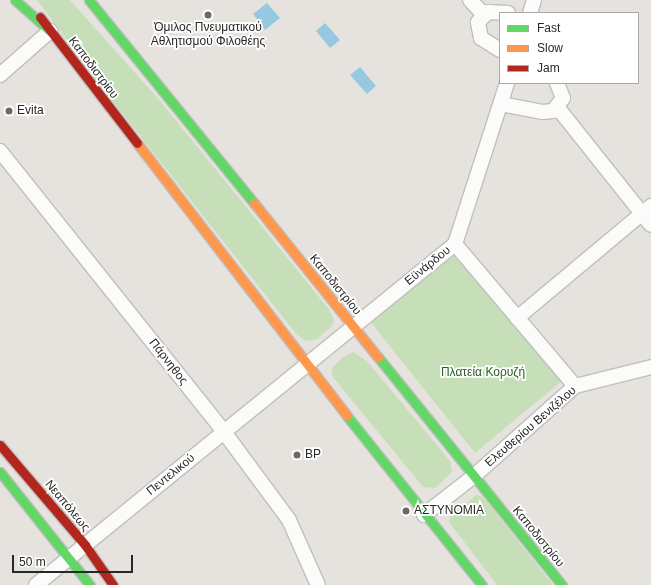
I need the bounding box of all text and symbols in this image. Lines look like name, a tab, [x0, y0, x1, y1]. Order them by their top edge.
marker: Όμιλος Πνευματικού Αθλητισμού Φιλοθέης	[203, 10, 213, 20]
legend	[499, 12, 639, 84]
place label: Όμιλος Πνευματικού Αθλητισμού Φιλοθέης	[151, 21, 265, 49]
text: Fast	[537, 21, 560, 35]
street label: Καποδιστρίου	[65, 34, 121, 102]
text: Slow	[537, 41, 563, 55]
text: Jam	[537, 61, 560, 75]
place label: Evita	[17, 104, 44, 118]
marker: Evita	[4, 106, 14, 116]
street label: Εϋνάρδου	[402, 243, 454, 289]
street label: Καποδιστρίου	[306, 252, 364, 318]
street label: Πάρνηθος	[146, 336, 190, 388]
park label: Πλατεία Κορυζή	[441, 366, 525, 380]
street label: Ελευθερίου Βενιζέλου	[483, 384, 579, 470]
place label: BP	[305, 448, 321, 462]
marker: BP	[292, 450, 302, 460]
street label: Πεντελικού	[144, 451, 198, 499]
street label: Νεαπόλεως	[42, 478, 92, 534]
place label: ΑΣΤΥΝΟΜΙΑ	[414, 504, 484, 518]
street label: Καποδιστρίου	[509, 504, 567, 570]
marker: ΑΣΤΥΝΟΜΙΑ	[401, 506, 411, 516]
scale bar	[14, 547, 135, 573]
text: 50 m	[19, 555, 46, 569]

